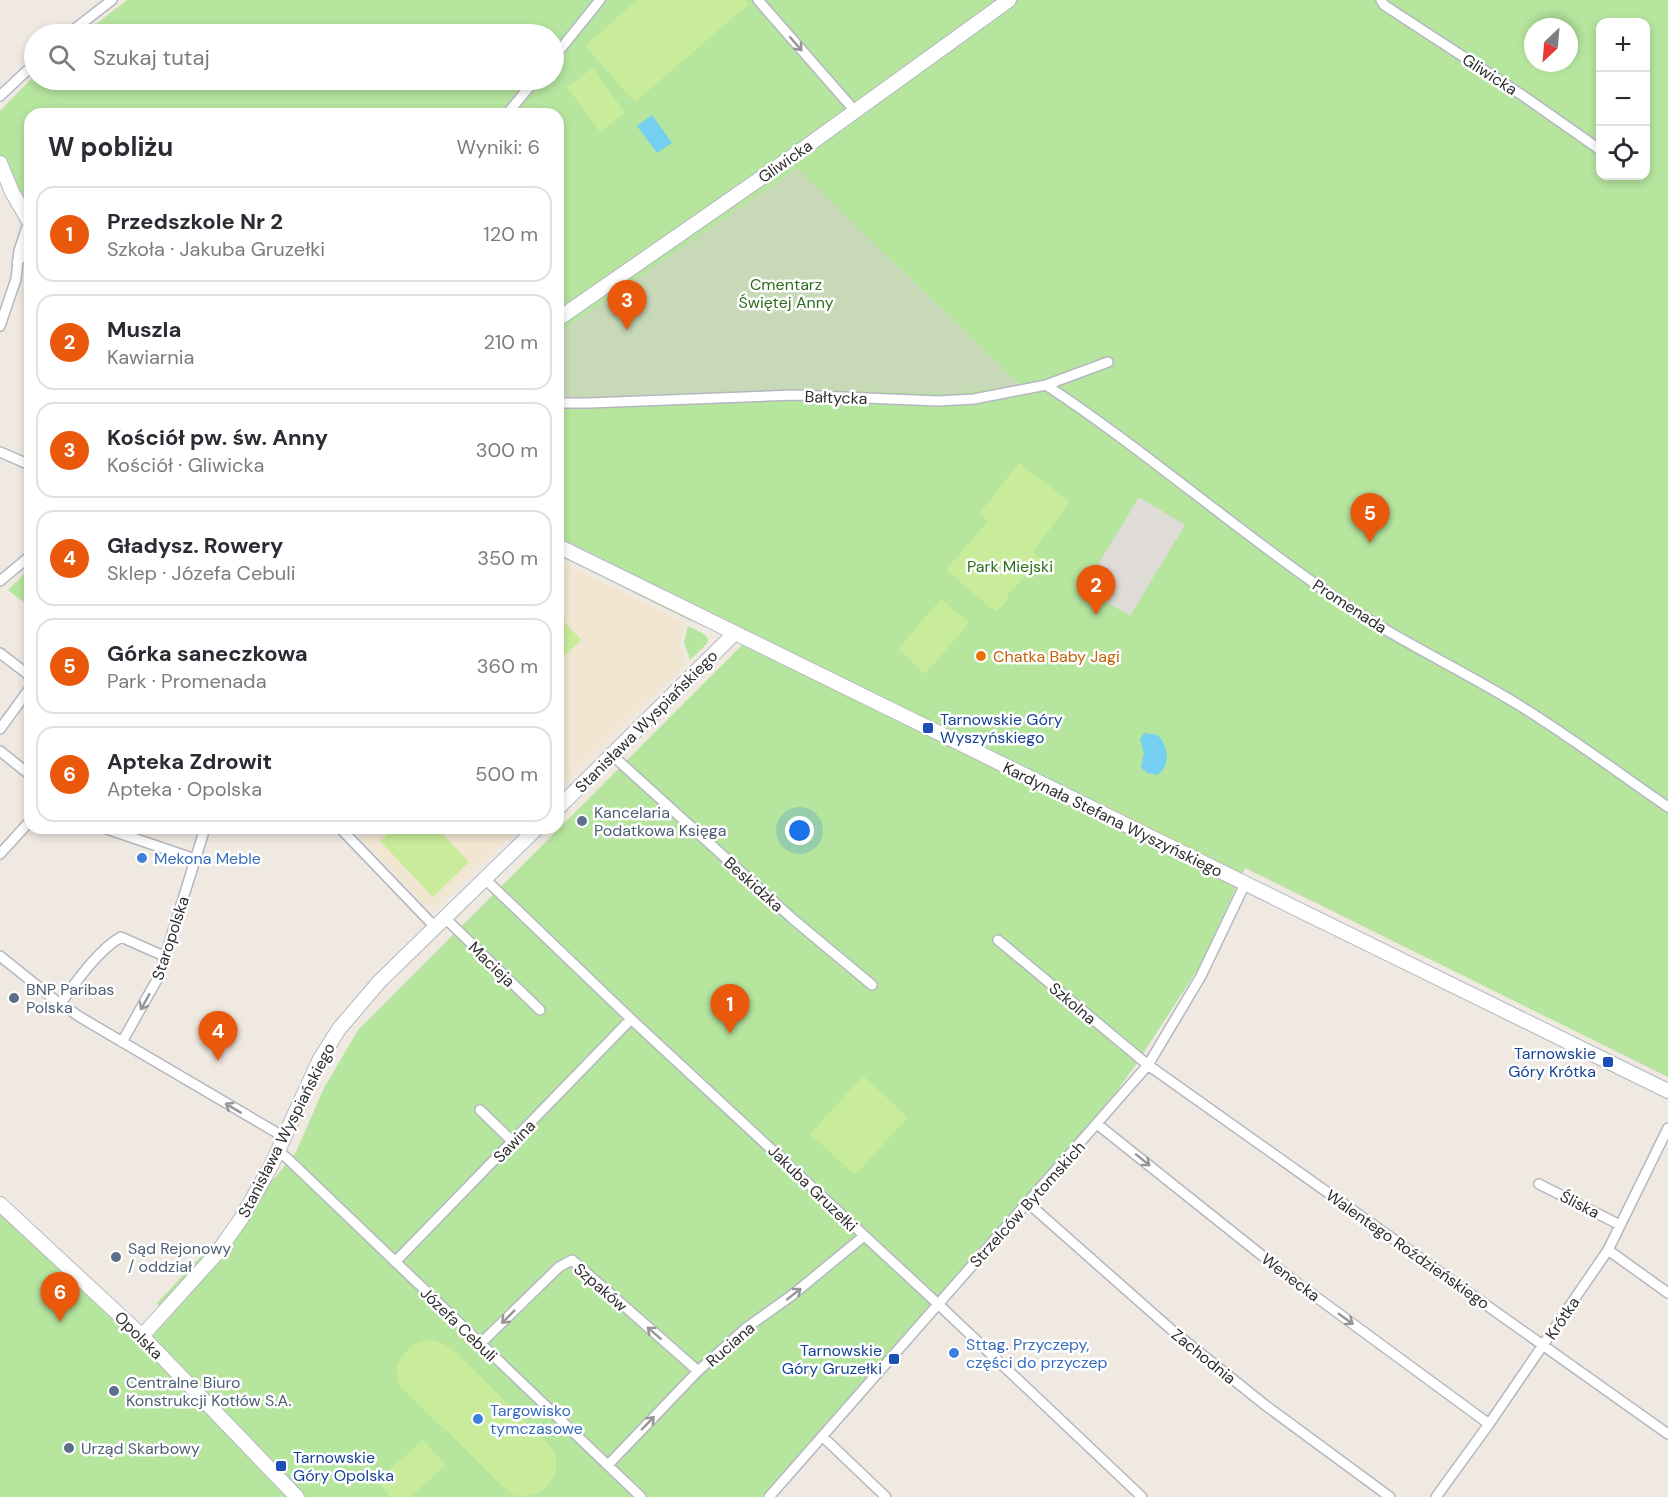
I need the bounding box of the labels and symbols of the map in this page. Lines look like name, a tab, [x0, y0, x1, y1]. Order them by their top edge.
north arrow	[1524, 18, 1578, 72]
one-way arrow	[789, 36, 803, 51]
street label: Gliwicka	[1458, 49, 1521, 100]
street label: Gliwicka	[754, 135, 816, 188]
park label: Cmentarz Świętej Anny	[738, 274, 834, 313]
pin: 3	[608, 280, 646, 330]
street label: Bałtycka	[804, 386, 868, 409]
pin: 5	[1350, 494, 1390, 543]
park label: Park Miejski	[967, 556, 1053, 577]
pin: 2	[1076, 566, 1116, 615]
street label: Promenada	[1309, 575, 1391, 638]
street label: Stanisława Wyspiańskiego	[571, 646, 722, 797]
place label: Chatka Baby Jagi	[993, 646, 1120, 667]
marker: Chatka Baby Jagi	[974, 649, 988, 663]
place label: Tarnowskie Góry Wyszyńskiego	[940, 709, 1063, 748]
marker: Tarnowskie Góry Wyszyńskiego	[921, 721, 935, 735]
street label: Kardynała Stefana Wyszyńskiego	[999, 757, 1226, 882]
place label: Kancelaria Podatkowa Księga	[594, 802, 726, 841]
marker: Kancelaria Podatkowa Księga	[575, 814, 589, 828]
your location	[785, 816, 814, 845]
place label: Mekona Meble	[154, 848, 261, 869]
marker: Mekona Meble	[135, 851, 149, 865]
street label: Beskidzka	[720, 852, 788, 917]
street label: Staropolska	[147, 893, 194, 983]
street label: Macieja	[464, 937, 519, 992]
street label: Szkolna	[1045, 978, 1101, 1029]
place label: BNP Paribas Polska	[26, 979, 114, 1018]
pin: 1	[710, 984, 750, 1034]
marker: BNP Paribas Polska	[7, 991, 21, 1005]
one-way arrow	[139, 993, 151, 1010]
pin: 4	[198, 1012, 238, 1061]
street label: Stanisława Wyspiańskiego	[233, 1039, 340, 1221]
place label: Tarnowskie Góry Krótka	[1508, 1043, 1596, 1082]
marker: Tarnowskie Góry Krótka	[1601, 1055, 1615, 1069]
one-way arrow	[225, 1101, 242, 1113]
street label: Sawina	[489, 1115, 540, 1167]
street label: Strzelców Bytomskich	[965, 1137, 1090, 1272]
street label: Jakuba Gruzełki	[763, 1140, 862, 1236]
one-way arrow	[1135, 1154, 1151, 1167]
street label: Walentego Roździeńskiego	[1322, 1185, 1494, 1314]
street label: Śliska	[1557, 1186, 1603, 1223]
place label: Sąd Rejonowy / oddział	[128, 1238, 231, 1277]
street label: Wenecka	[1257, 1249, 1324, 1306]
marker: Sąd Rejonowy / oddział	[109, 1250, 123, 1264]
street label: Szpaków	[570, 1258, 632, 1316]
pin: 6	[40, 1272, 80, 1322]
street label: Józefa Cebuli	[416, 1282, 502, 1366]
one-way arrow	[785, 1287, 801, 1300]
street label: Krótka	[1541, 1293, 1584, 1344]
street label: Opolska	[110, 1307, 167, 1364]
one-way arrow	[501, 1309, 516, 1324]
one-way arrow	[1338, 1313, 1354, 1325]
street label: Ruciana	[701, 1317, 759, 1371]
street label: Zachodnia	[1167, 1324, 1240, 1389]
one-way arrow	[647, 1326, 662, 1340]
place label: Sttag. Przyczepy, części do przyczep	[966, 1334, 1108, 1373]
place label: Tarnowskie Góry Gruzełki	[782, 1340, 882, 1379]
marker: Sttag. Przyczepy, części do przyczep	[947, 1346, 961, 1360]
marker: Tarnowskie Góry Gruzełki	[887, 1352, 901, 1366]
place label: Centralne Biuro Konstrukcji Kotłów S.A.	[126, 1372, 291, 1411]
marker: Centralne Biuro Konstrukcji Kotłów S.A.	[107, 1384, 121, 1398]
place label: Targowisko tymczasowe	[490, 1400, 583, 1439]
marker: Targowisko tymczasowe	[471, 1412, 485, 1426]
one-way arrow	[641, 1415, 655, 1430]
place label: Urząd Skarbowy	[81, 1438, 200, 1459]
marker: Urząd Skarbowy	[62, 1441, 76, 1455]
place label: Tarnowskie Góry Opolska	[293, 1447, 394, 1486]
marker: Tarnowskie Góry Opolska	[274, 1459, 288, 1473]

